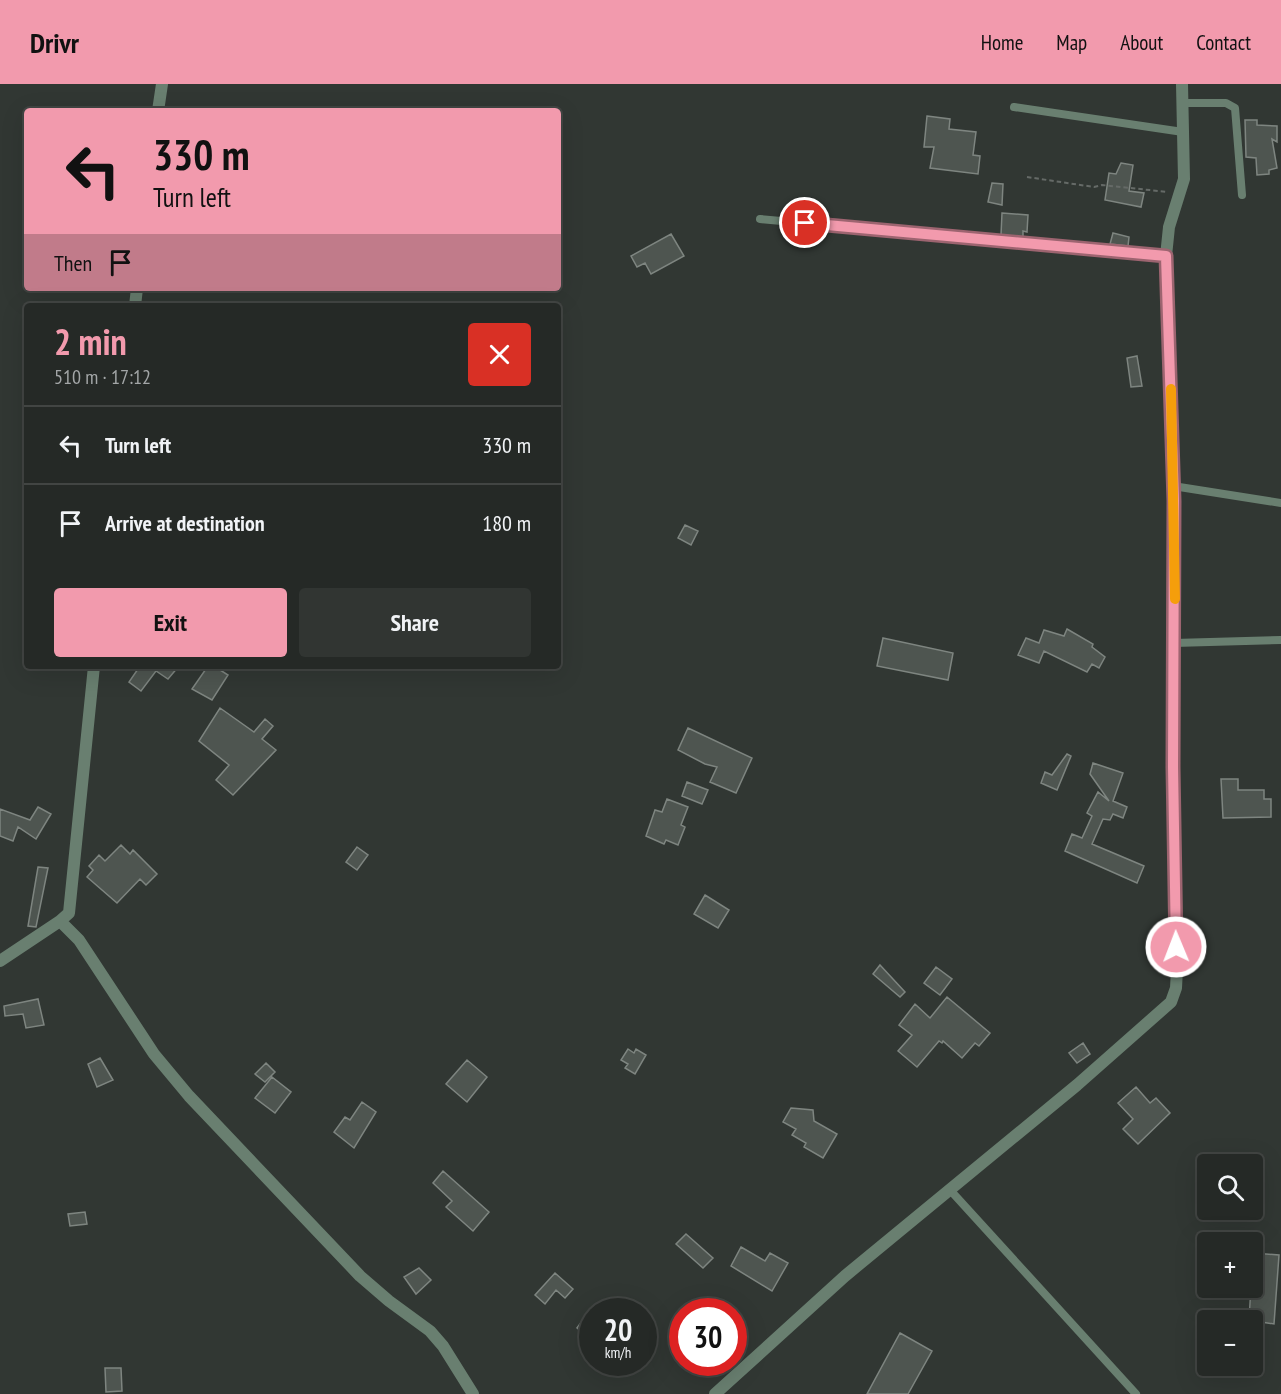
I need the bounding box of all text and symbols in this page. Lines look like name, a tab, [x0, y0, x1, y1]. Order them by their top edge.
text: Drivr	[30, 24, 79, 61]
text: Home	[981, 29, 1023, 56]
text: Map	[1056, 29, 1087, 56]
text: About	[1120, 29, 1163, 56]
text: Contact	[1196, 29, 1251, 56]
text: 330 m	[153, 127, 250, 182]
icon: left	[54, 132, 132, 210]
text: Turn left	[153, 180, 231, 214]
pin	[779, 197, 830, 248]
icon: arrive	[788, 206, 821, 239]
icon: arrive	[104, 246, 137, 279]
text: Then	[54, 249, 92, 277]
text: 2 min	[54, 318, 127, 365]
button: close	[468, 323, 531, 386]
text: 510 m · 17:12	[54, 364, 151, 390]
icon: left	[54, 429, 87, 462]
text: Turn left	[105, 431, 171, 459]
text: 330 m	[482, 431, 531, 459]
icon: arrive	[54, 507, 87, 540]
text: Arrive at destination	[105, 509, 265, 537]
text: 180 m	[482, 509, 531, 537]
button: Exit	[54, 588, 287, 657]
button: Share	[299, 588, 531, 657]
position arrow	[1144, 915, 1208, 979]
map controls	[1197, 1154, 1263, 1376]
button: search	[1197, 1154, 1263, 1220]
button: +	[1197, 1232, 1263, 1298]
speed limit sign: 30	[669, 1298, 747, 1376]
text: 20	[604, 1310, 632, 1349]
button: −	[1197, 1310, 1263, 1376]
text: km/h	[605, 1343, 631, 1362]

